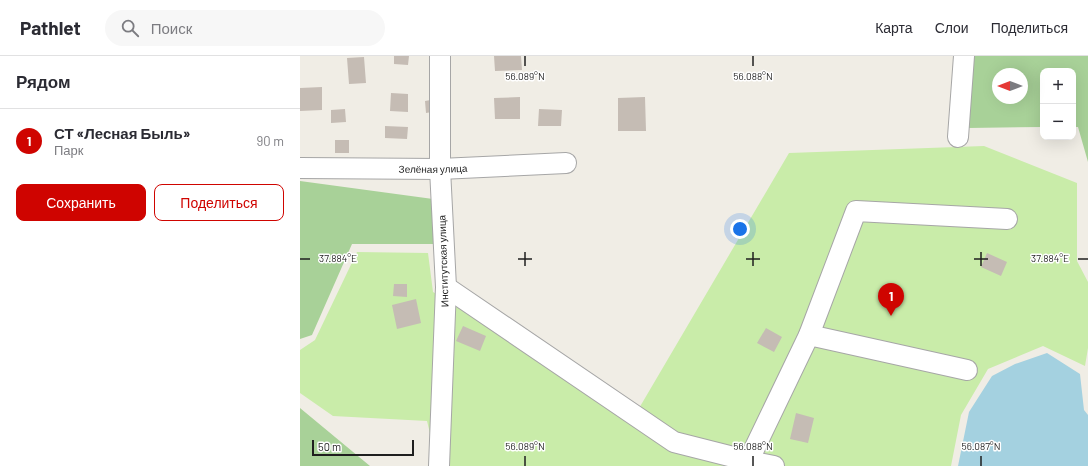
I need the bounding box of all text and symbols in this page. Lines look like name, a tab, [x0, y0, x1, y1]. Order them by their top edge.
search box	[105, 10, 385, 46]
text: Pathlet	[20, 16, 81, 39]
icon: search	[119, 17, 141, 39]
text: Поиск	[151, 19, 192, 37]
text: Карта	[875, 19, 913, 36]
text: Слои	[935, 19, 969, 36]
text: Поделиться	[991, 19, 1068, 36]
north arrow	[992, 68, 1028, 104]
map controls	[1040, 68, 1076, 140]
button: +	[1040, 68, 1076, 104]
text: 56.089°N	[505, 70, 545, 82]
text: 56.088°N	[733, 70, 773, 82]
text: Рядом	[16, 71, 71, 91]
button: −	[1040, 104, 1076, 140]
text: СТ «Лесная Быль»	[54, 124, 190, 142]
text: 1	[27, 133, 31, 149]
text: 90 m	[257, 133, 284, 149]
text: Парк	[54, 142, 84, 158]
street label: Зелёная улица	[399, 162, 468, 175]
button: Сохранить	[16, 184, 146, 221]
button: Поделиться	[154, 184, 284, 221]
street label: Институтская улица	[435, 214, 451, 307]
your location	[730, 219, 750, 239]
text: 37.884°E	[319, 252, 357, 264]
text: 37.884°E	[1031, 252, 1069, 264]
pin: 1	[878, 283, 904, 316]
scale bar	[312, 438, 414, 457]
text: 50 m	[318, 440, 341, 453]
text: 56.089°N	[505, 440, 545, 452]
text: 56.088°N	[733, 440, 773, 452]
text: 56.087°N	[962, 440, 1000, 452]

